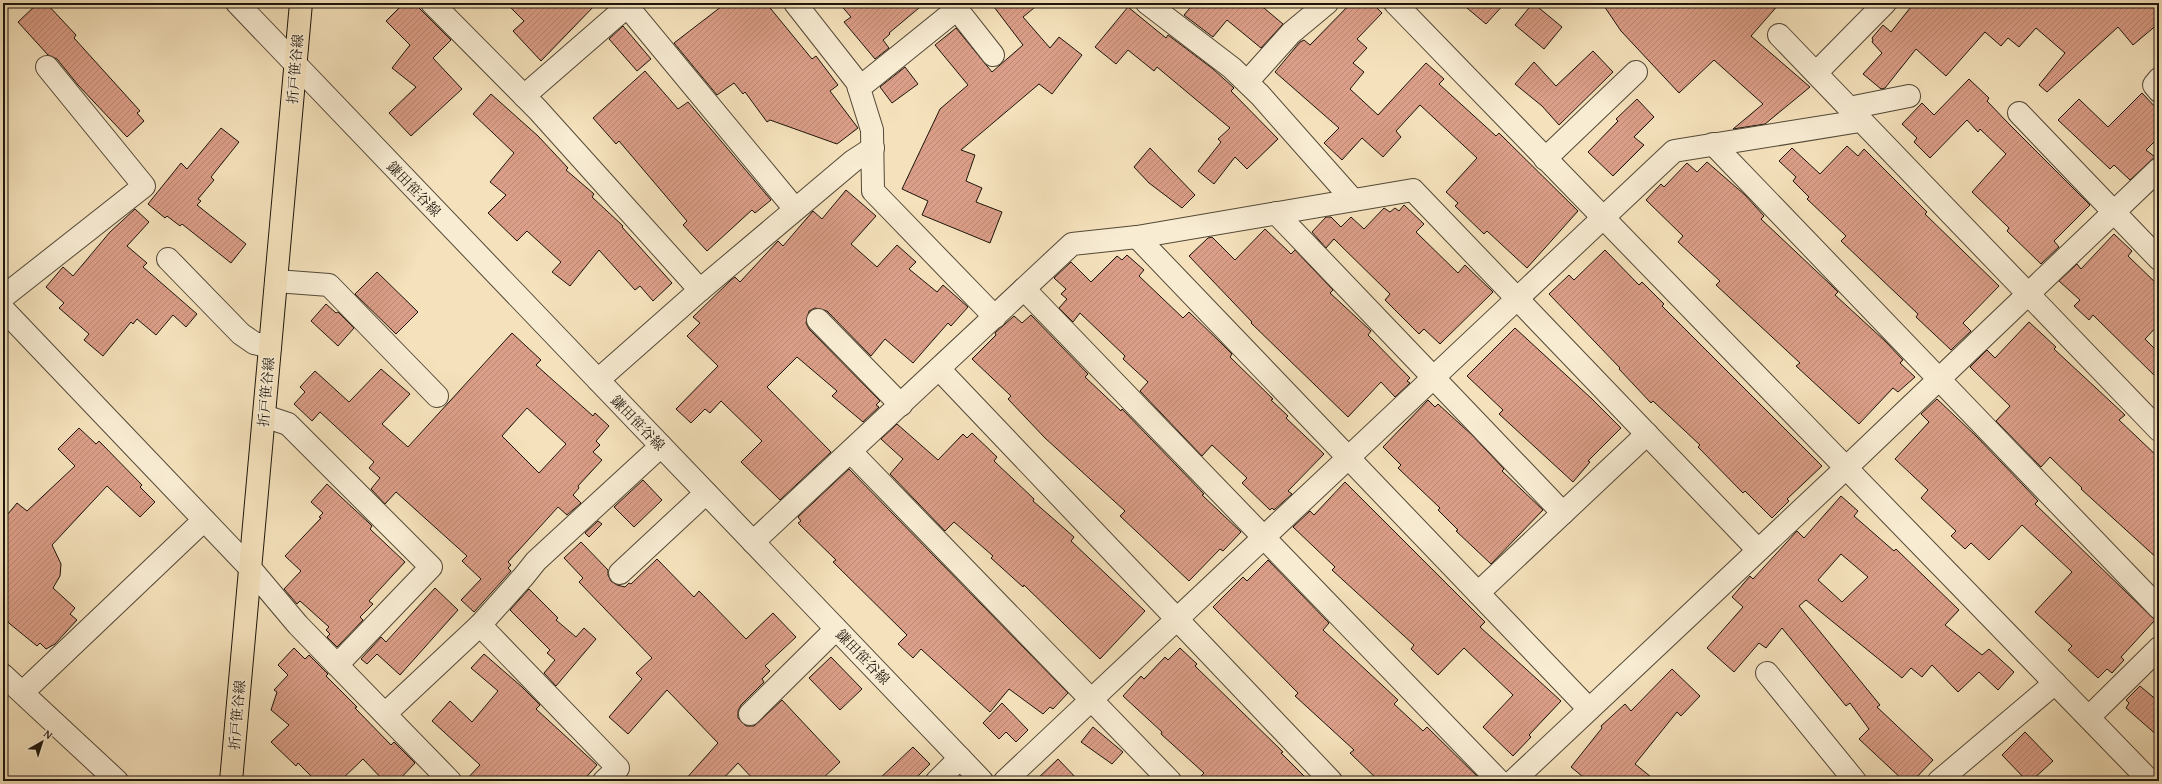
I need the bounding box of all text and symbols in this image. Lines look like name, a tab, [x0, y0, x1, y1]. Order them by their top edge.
street label: 折戸笹谷線	[282, 33, 308, 105]
street label: 鎌田笹谷線	[382, 157, 446, 221]
street label: 折戸笹谷線	[253, 356, 279, 428]
street label: 鎌田笹谷線	[606, 391, 670, 455]
street label: 鎌田笹谷線	[831, 625, 895, 689]
street label: 折戸笹谷線	[224, 679, 250, 751]
north arrow	[22, 722, 62, 762]
text: N	[40, 726, 57, 743]

